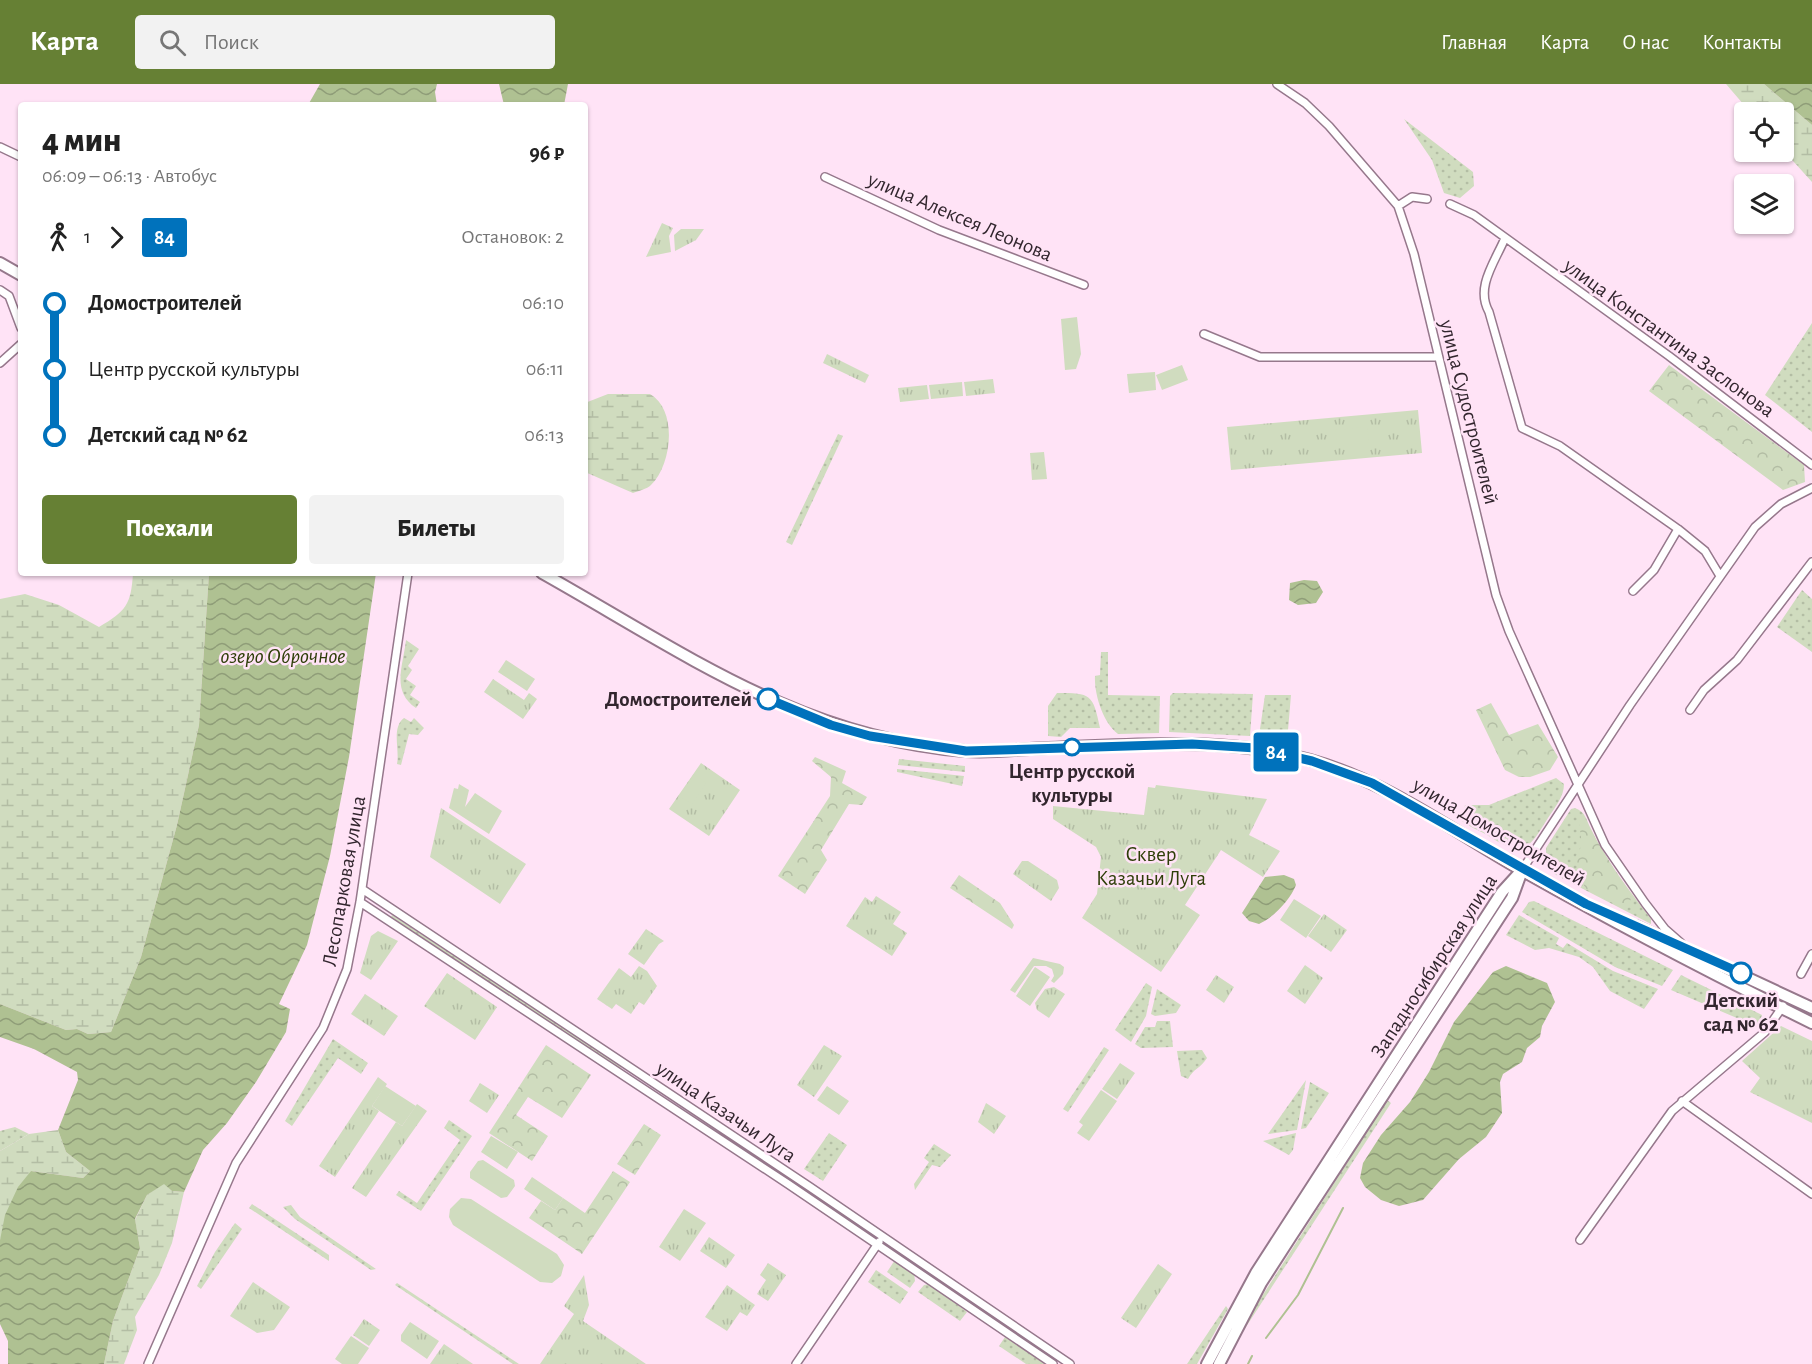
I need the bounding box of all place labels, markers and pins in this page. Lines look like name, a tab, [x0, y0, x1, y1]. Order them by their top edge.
marker: Домостроителей	[757, 688, 779, 710]
place label: Домостроителей	[605, 689, 752, 710]
marker: Центр русской культуры	[1063, 738, 1081, 756]
place label: Центр русской культуры	[1009, 761, 1135, 806]
marker: Детский сад № 62	[1730, 962, 1752, 984]
place label: Детский сад № 62	[1703, 990, 1779, 1035]

